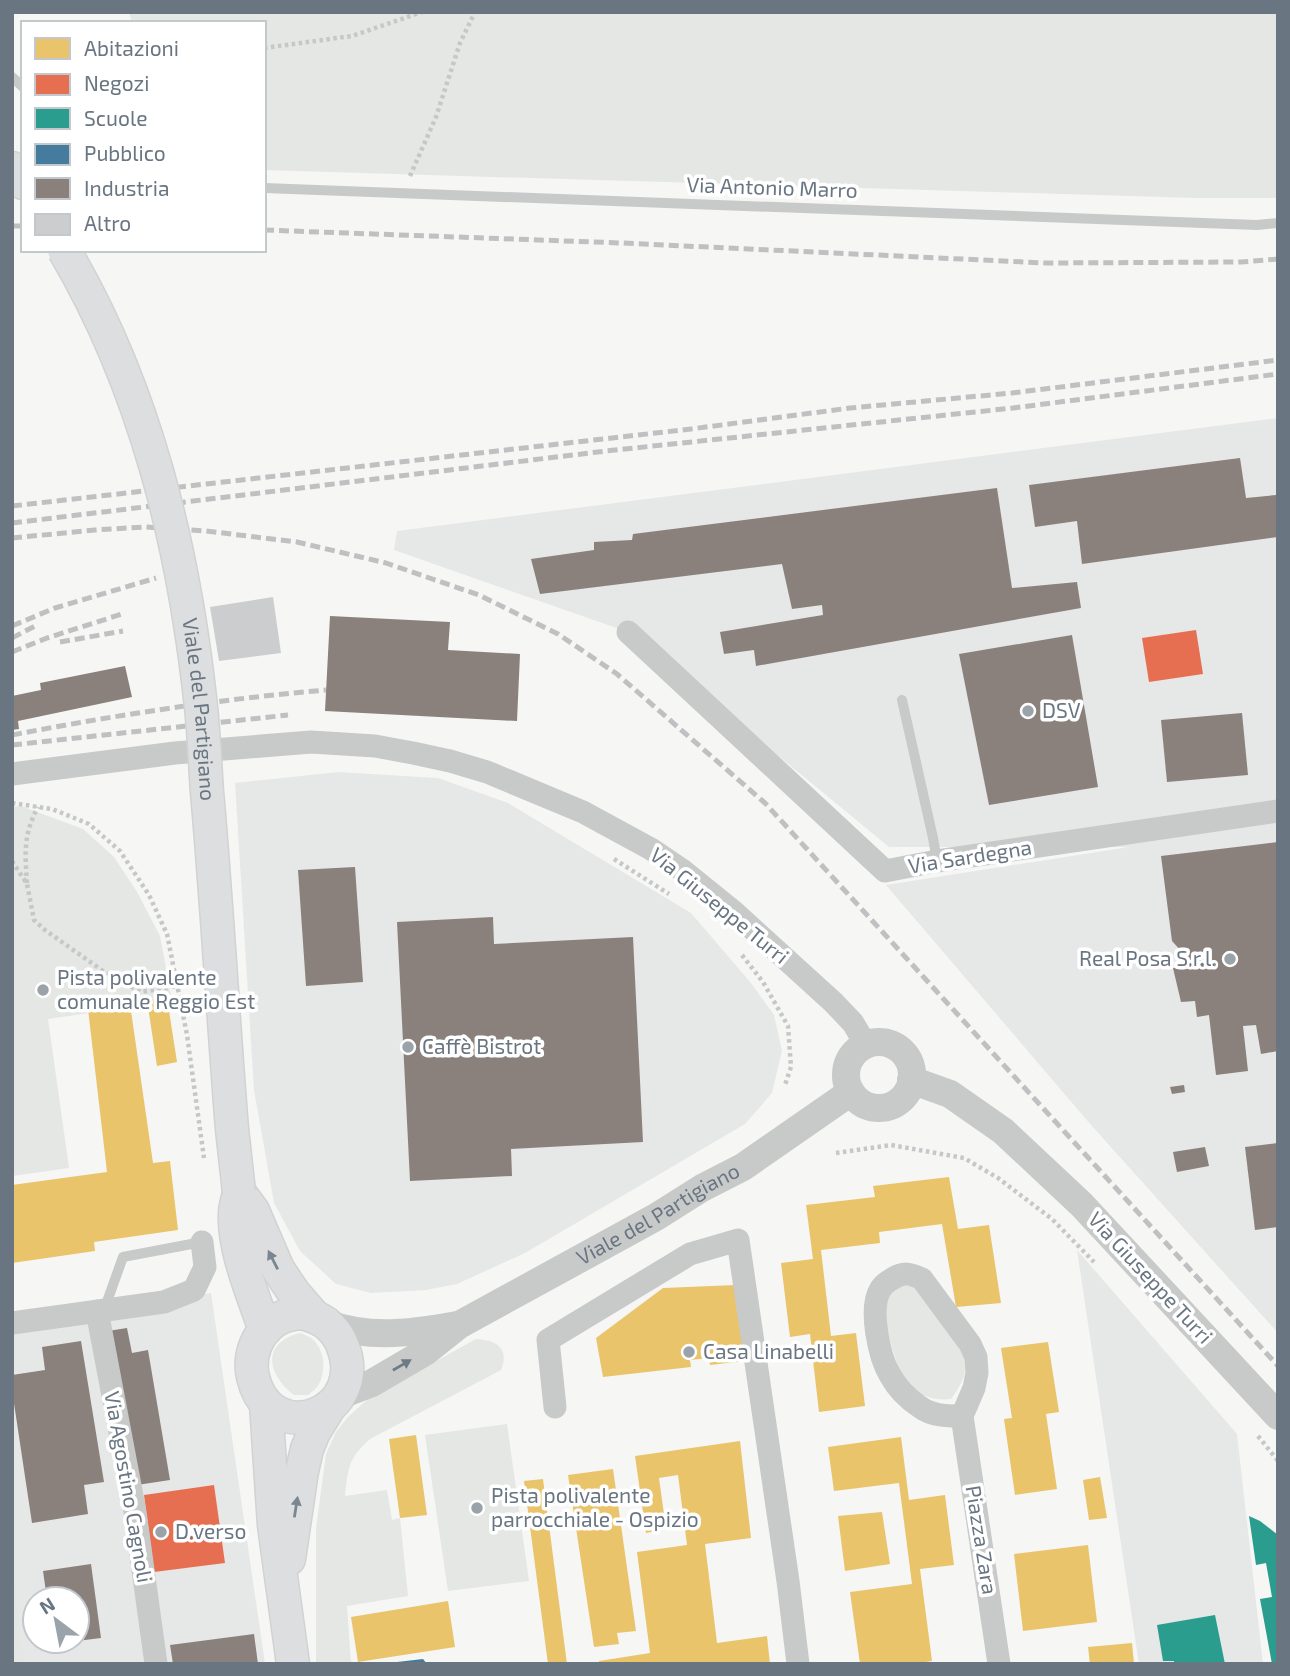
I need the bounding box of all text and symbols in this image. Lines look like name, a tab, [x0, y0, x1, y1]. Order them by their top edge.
legend	[21, 21, 266, 252]
text: Abitazioni	[84, 35, 179, 60]
text: Negozi	[84, 70, 150, 95]
text: Scuole	[84, 105, 147, 130]
text: Pubblico	[84, 140, 166, 165]
street label: Via Antonio Marro	[686, 171, 858, 202]
text: Industria	[84, 175, 170, 200]
text: Altro	[84, 210, 131, 235]
street label: Viale del Partigiano	[178, 616, 222, 802]
place label: DSV	[1042, 697, 1081, 722]
marker: DSV	[1020, 703, 1036, 719]
street label: Via Sardegna	[906, 833, 1033, 878]
street label: Via Giuseppe Turri	[646, 841, 794, 968]
place label: Real Posa S.r.l.	[1079, 945, 1216, 970]
marker: Real Posa S.r.l.	[1222, 951, 1238, 967]
place label: Pista polivalente comunale Reggio Est	[57, 964, 255, 1013]
marker: Pista polivalente comunale Reggio Est	[35, 982, 51, 998]
place label: Caffè Bistrot	[422, 1033, 541, 1058]
marker: Caffè Bistrot	[400, 1039, 416, 1055]
street label: Viale del Partigiano	[572, 1157, 743, 1269]
street label: Via Giuseppe Turri	[1084, 1206, 1218, 1348]
one-way arrow	[268, 1250, 279, 1270]
place label: Casa Linabelli	[703, 1338, 834, 1363]
marker: Casa Linabelli	[681, 1344, 697, 1360]
one-way arrow	[392, 1359, 412, 1371]
street label: Via Agostino Cagnoli	[100, 1389, 159, 1584]
place label: Pista polivalente parrocchiale - Ospizio	[491, 1482, 699, 1531]
street label: Piazza Zara	[962, 1483, 1003, 1596]
one-way arrow	[291, 1496, 302, 1518]
marker: Pista polivalente parrocchiale - Ospizio	[469, 1500, 485, 1516]
place label: D.verso	[175, 1518, 246, 1543]
marker: D.verso	[153, 1524, 169, 1540]
north arrow	[21, 1585, 91, 1655]
text: N	[35, 1592, 59, 1619]

